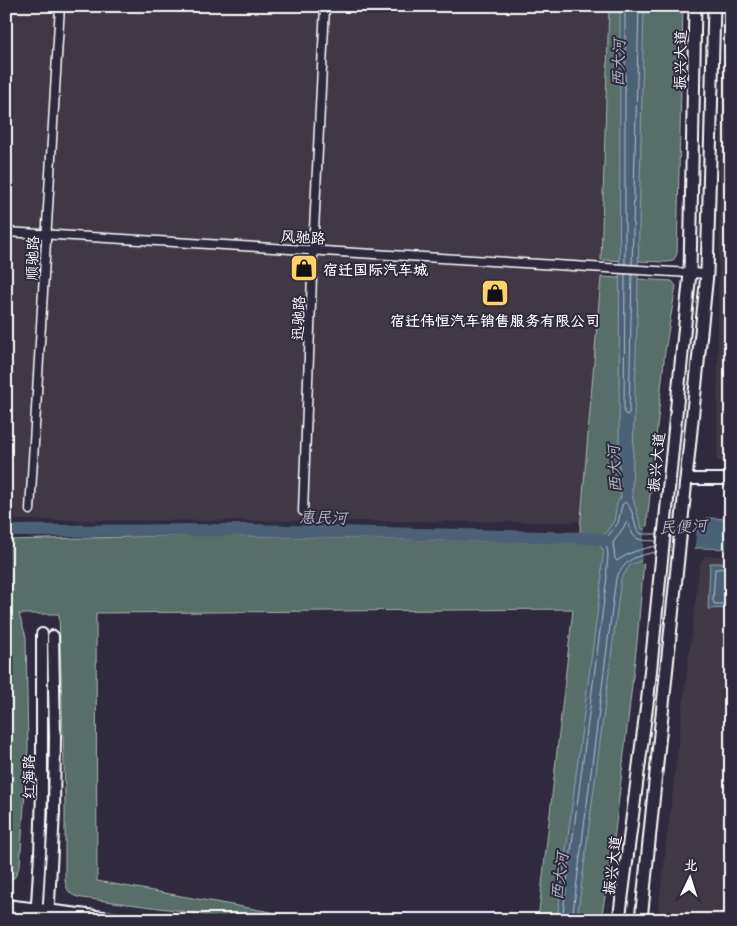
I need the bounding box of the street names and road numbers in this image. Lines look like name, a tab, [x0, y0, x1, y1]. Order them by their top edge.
street label: 振兴大道	[667, 30, 691, 90]
street label: 风驰路	[280, 223, 326, 249]
street label: 顺驰路	[19, 235, 43, 281]
street label: 迅驰路	[285, 295, 309, 341]
street label: 振兴大道	[640, 431, 670, 493]
street label: 红海路	[16, 754, 39, 800]
street label: 振兴大道	[596, 834, 626, 896]

